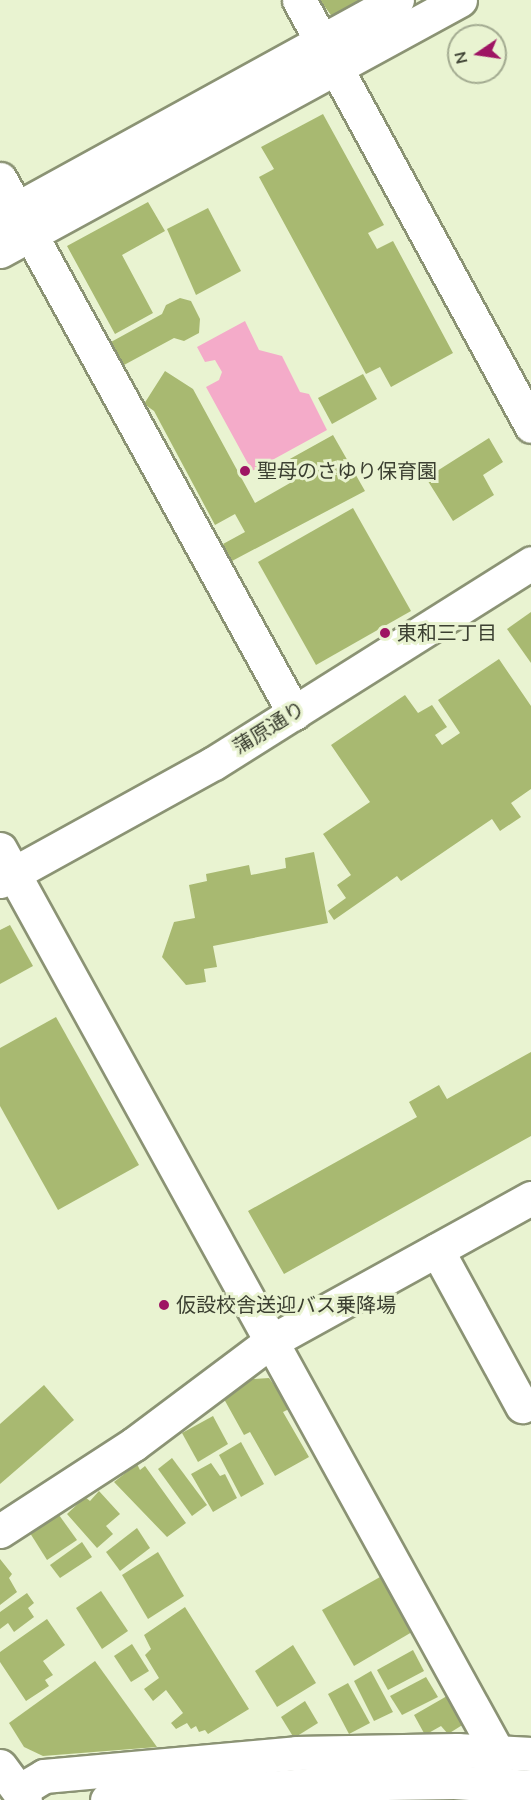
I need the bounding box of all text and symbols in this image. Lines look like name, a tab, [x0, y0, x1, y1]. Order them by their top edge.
north arrow	[447, 24, 507, 84]
text: N	[449, 49, 473, 66]
place label: 聖母のさゆり保育園	[257, 459, 437, 483]
marker: 聖母のさゆり保育園	[238, 464, 252, 478]
place label: 東和三丁目	[397, 621, 497, 645]
marker: 東和三丁目	[378, 626, 392, 640]
street label: 蒲原通り	[229, 697, 309, 759]
place label: 仮設校舎送迎バス乗降場	[176, 1293, 396, 1317]
marker: 仮設校舎送迎バス乗降場	[157, 1298, 171, 1312]

